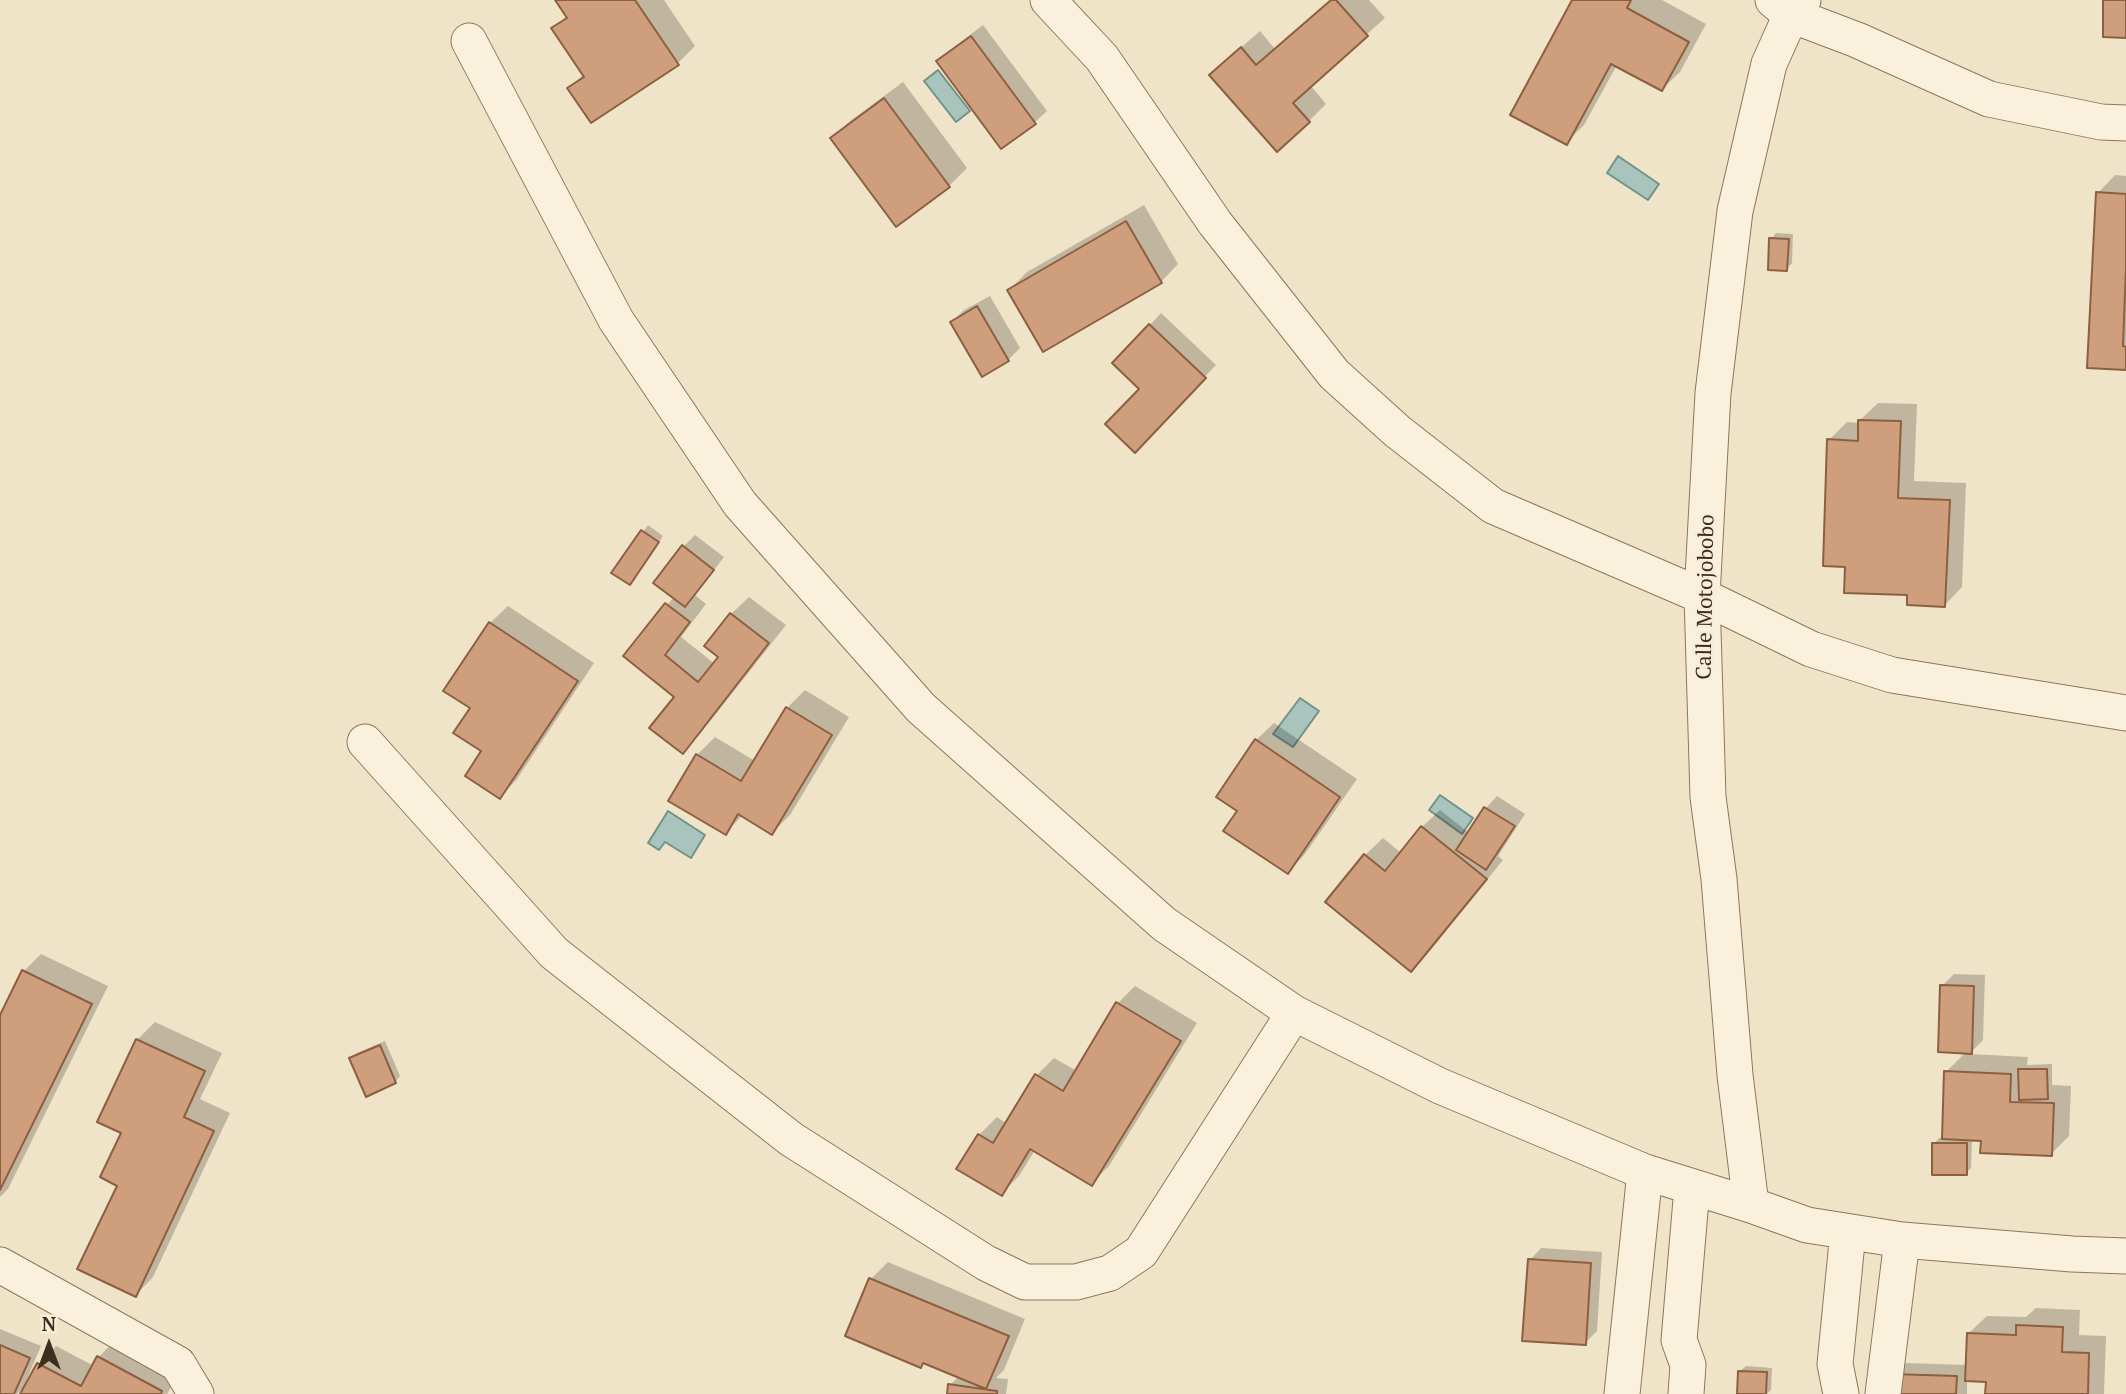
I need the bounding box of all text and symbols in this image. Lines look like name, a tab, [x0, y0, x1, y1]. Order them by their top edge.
street label: Calle Motojobobo	[1692, 514, 1720, 680]
north arrow	[14, 1310, 84, 1380]
text: N	[42, 1311, 56, 1336]

